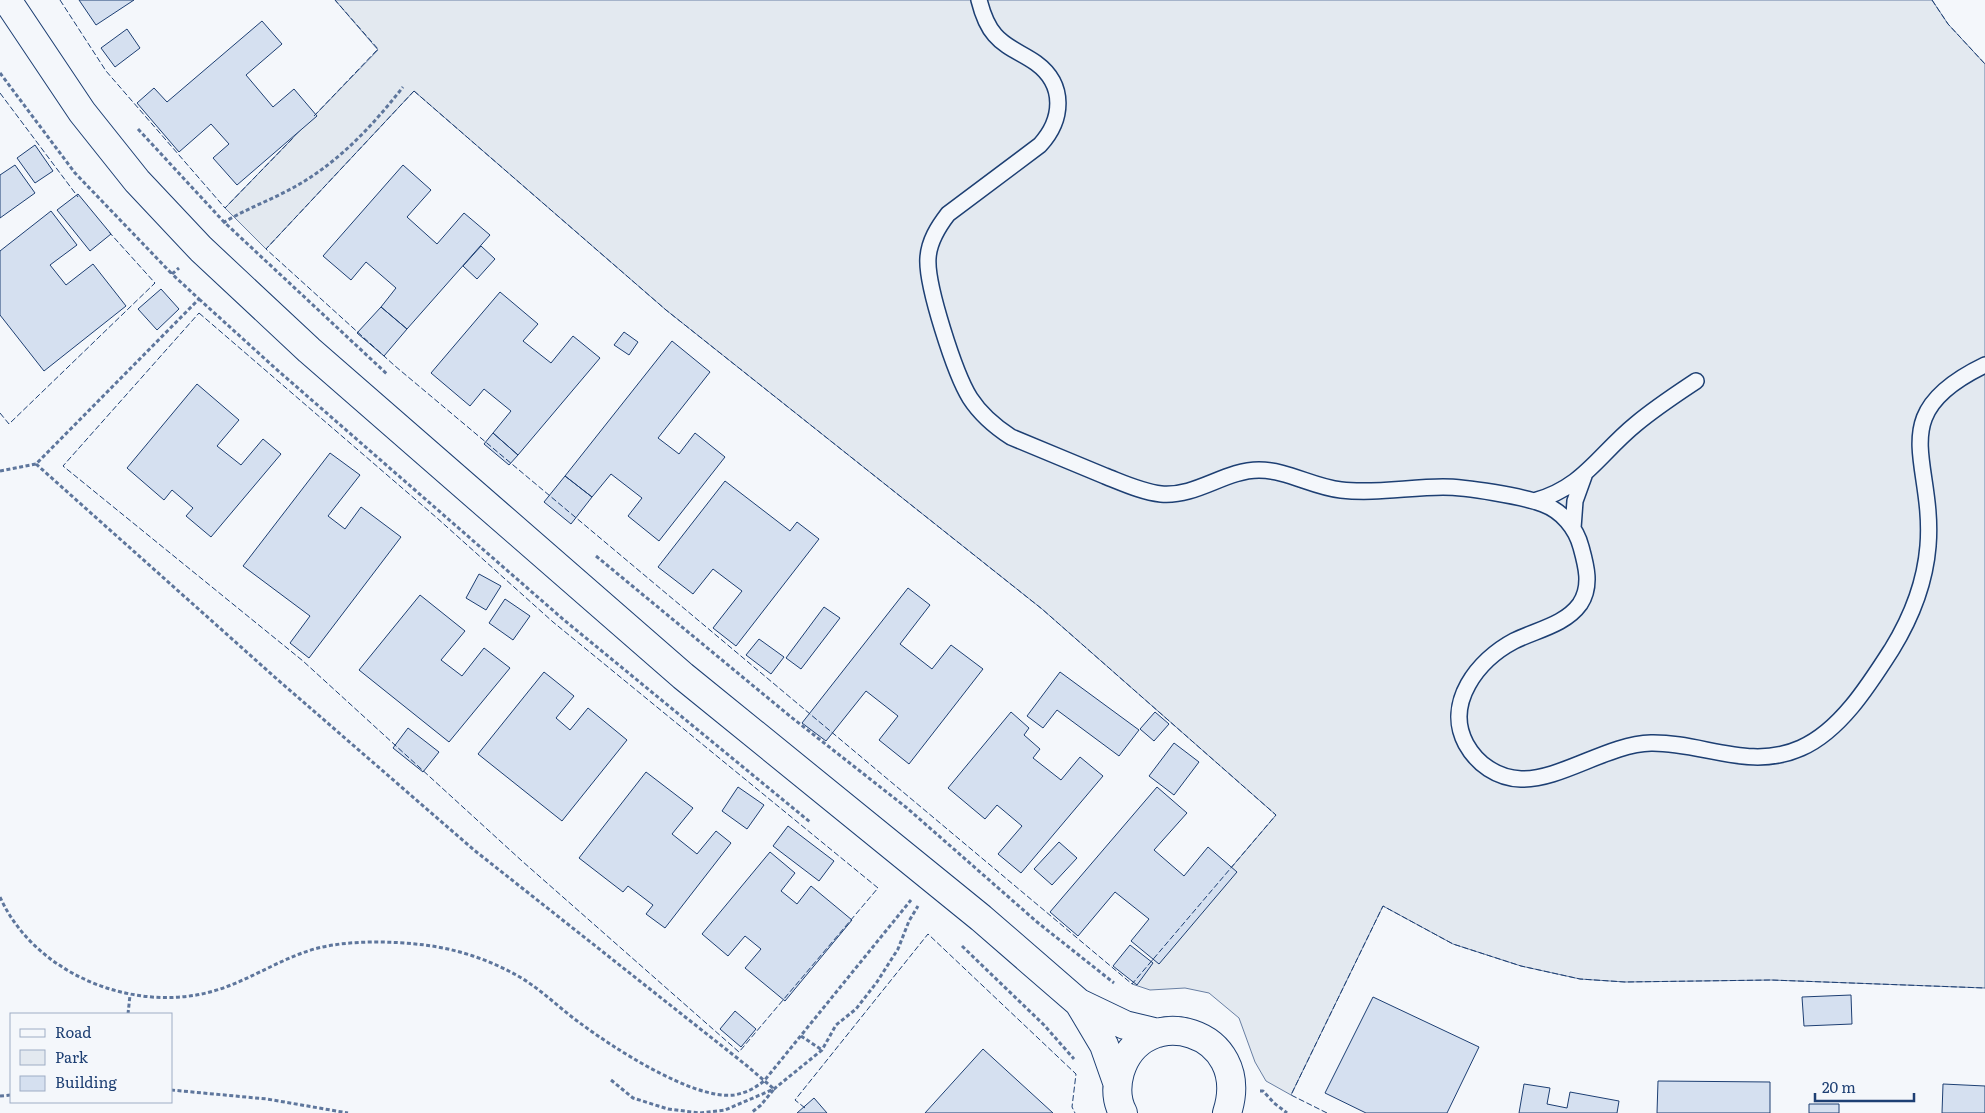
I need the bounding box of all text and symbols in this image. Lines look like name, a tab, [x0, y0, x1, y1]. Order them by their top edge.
legend	[10, 1013, 172, 1103]
text: Road	[55, 1020, 91, 1043]
text: Park	[55, 1045, 89, 1068]
text: Building	[55, 1070, 117, 1093]
scale bar	[1815, 1070, 1914, 1102]
text: 20 m	[1822, 1075, 1856, 1098]

